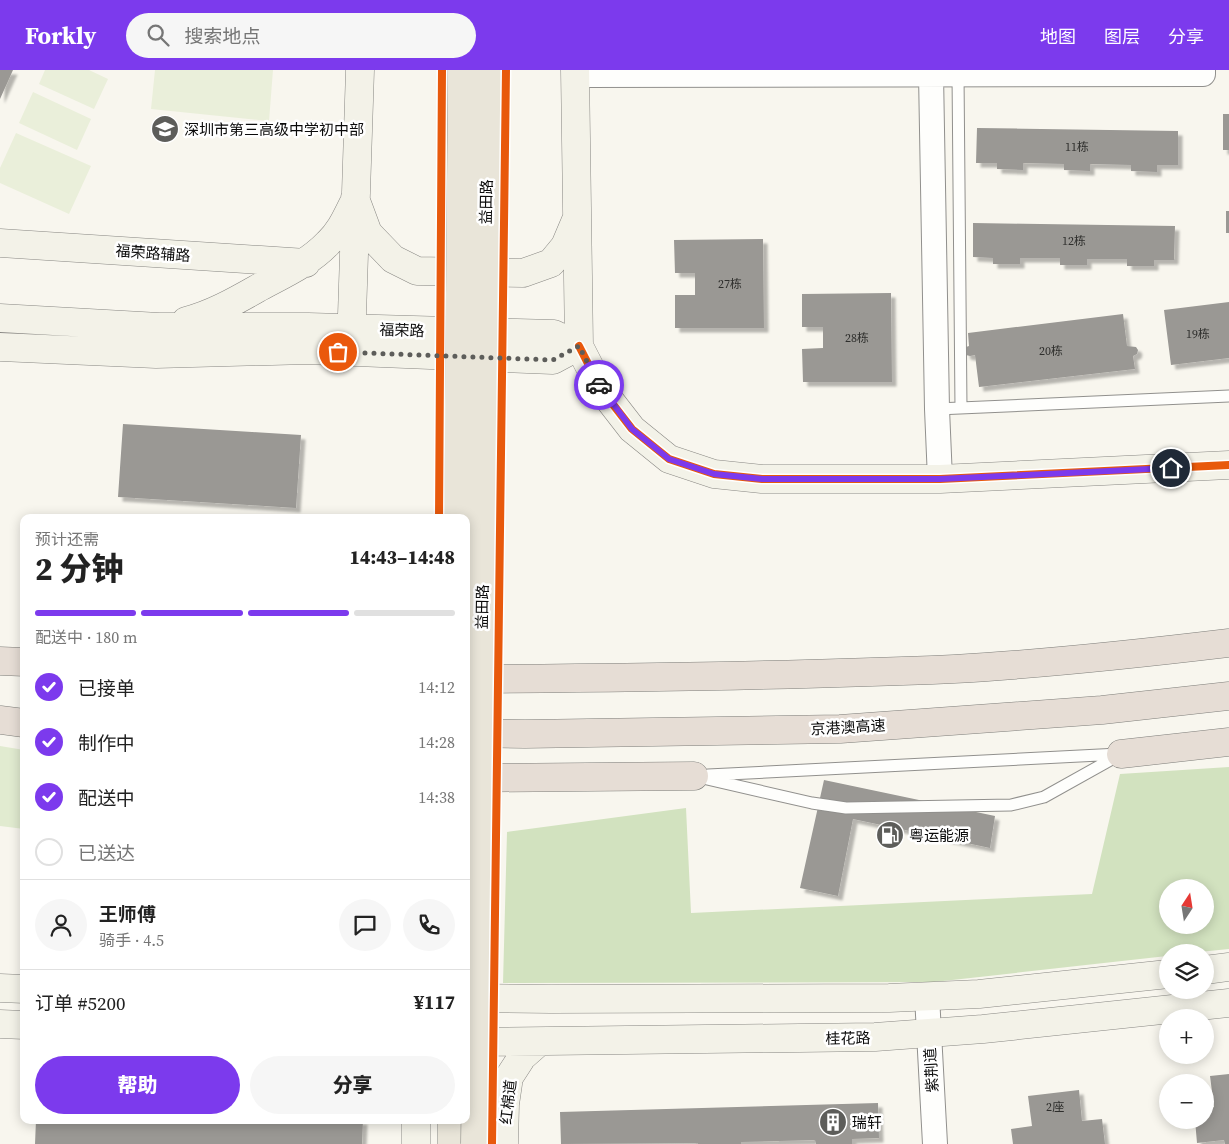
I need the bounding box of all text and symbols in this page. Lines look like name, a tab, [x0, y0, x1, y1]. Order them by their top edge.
search box	[126, 13, 476, 58]
text: Forkly	[25, 19, 96, 52]
icon: search	[144, 21, 172, 49]
text: 搜索地点	[184, 23, 260, 49]
text: 地图	[1040, 24, 1076, 49]
text: 图层	[1104, 24, 1140, 49]
text: 分享	[1168, 24, 1204, 49]
school or university icon: 深圳市第三高级中学初中部	[150, 114, 180, 144]
place label: 深圳市第三高级中学初中部	[184, 119, 364, 140]
house number: 11栋	[1065, 139, 1089, 155]
street label: 益田路	[475, 179, 497, 225]
house number: 12栋	[1062, 233, 1086, 249]
street label: 福荣路辅路	[115, 240, 191, 266]
house number: 27栋	[718, 276, 742, 292]
street label: 福荣路	[379, 319, 425, 341]
house number: 19栋	[1186, 326, 1210, 342]
house number: 28栋	[845, 330, 869, 346]
pin	[317, 331, 359, 373]
icon: bag	[324, 338, 352, 366]
house number: 20栋	[1039, 343, 1063, 359]
courier	[574, 360, 624, 410]
icon: car	[585, 371, 613, 399]
pin	[1150, 447, 1192, 489]
icon: home	[1157, 454, 1185, 482]
text: 预计还需	[35, 528, 99, 550]
text: 14:43–14:48	[350, 544, 455, 570]
text: 2 分钟	[35, 547, 123, 591]
street label: 益田路	[471, 584, 493, 630]
text: 配送中 · 180 m	[35, 626, 137, 648]
icon: check	[35, 673, 63, 701]
text: 已接单	[78, 675, 135, 701]
text: 14:12	[418, 676, 455, 698]
street label: 京港澳高速	[810, 715, 886, 739]
icon: check	[35, 728, 63, 756]
text: 制作中	[78, 730, 135, 756]
text: 14:28	[418, 731, 455, 753]
icon: check	[35, 783, 63, 811]
text: 配送中	[78, 785, 135, 811]
text: 14:38	[418, 786, 455, 808]
fuel station icon: 粤运能源	[875, 820, 905, 850]
place label: 粤运能源	[909, 825, 969, 846]
text: 已送达	[78, 840, 135, 866]
north arrow	[1159, 879, 1214, 934]
map controls	[1159, 879, 1214, 1129]
button: person	[35, 899, 87, 951]
button: chat	[339, 899, 391, 951]
button: phone	[403, 899, 455, 951]
text: 王师傅	[99, 901, 156, 927]
text: 骑手 · 4.5	[99, 929, 164, 951]
button: layers	[1159, 944, 1214, 999]
text: ¥117	[414, 989, 455, 1015]
text: 订单 #5200	[35, 990, 125, 1016]
button: +	[1159, 1009, 1214, 1064]
street label: 桂花路	[825, 1027, 871, 1049]
street label: 紫荆道	[919, 1047, 943, 1093]
button: 帮助	[35, 1056, 240, 1114]
button: 分享	[250, 1056, 455, 1114]
button: −	[1159, 1074, 1214, 1129]
street label: 红棉道	[495, 1078, 521, 1126]
house number: 2座	[1046, 1099, 1064, 1115]
building icon: 瑞轩	[818, 1107, 848, 1137]
place label: 瑞轩	[852, 1112, 882, 1133]

